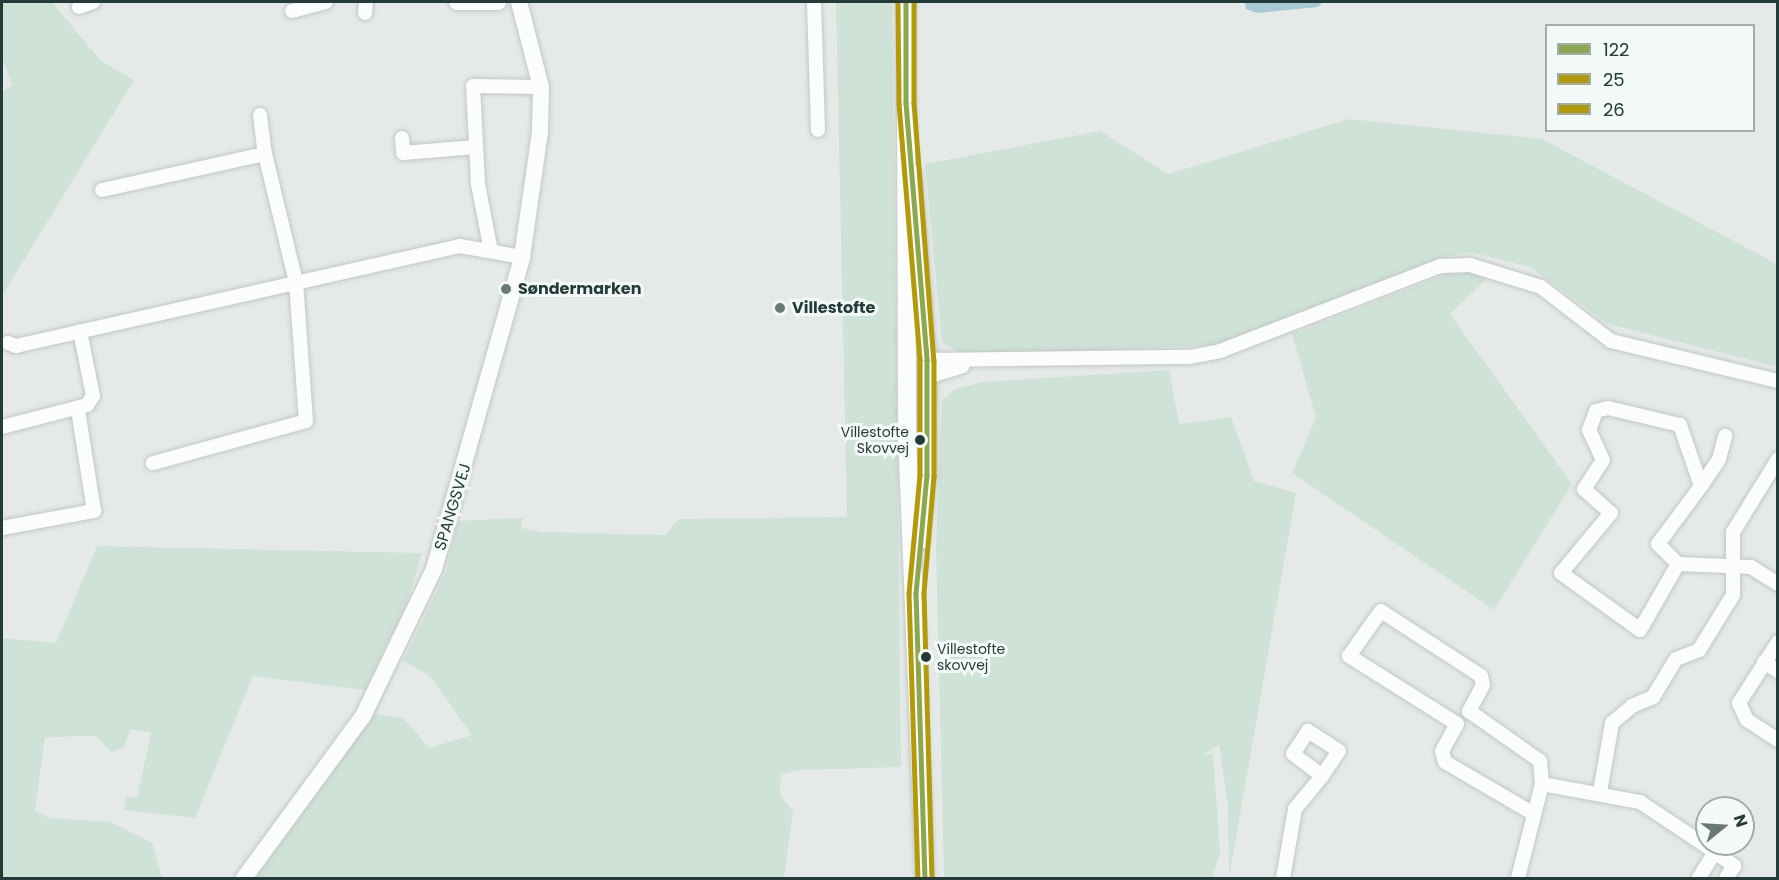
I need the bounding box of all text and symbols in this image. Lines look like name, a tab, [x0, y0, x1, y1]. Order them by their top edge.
legend	[1545, 24, 1755, 132]
text: 122	[1603, 37, 1629, 62]
text: 25	[1603, 67, 1625, 92]
text: 26	[1603, 97, 1625, 122]
place label: Søndermarken	[518, 279, 641, 299]
marker: Søndermarken	[499, 282, 513, 296]
place label: Villestofte	[792, 298, 875, 318]
marker: Villestofte	[773, 301, 787, 315]
place label: Villestofte Skovvej	[841, 424, 909, 456]
marker: Villestofte Skovvej	[914, 434, 926, 446]
street label: SPANGSVEJ	[431, 461, 475, 553]
place label: Villestofte skovvej	[937, 641, 1005, 674]
marker: Villestofte skovvej	[920, 651, 932, 663]
north arrow	[1695, 796, 1755, 856]
text: N	[1728, 812, 1753, 830]

